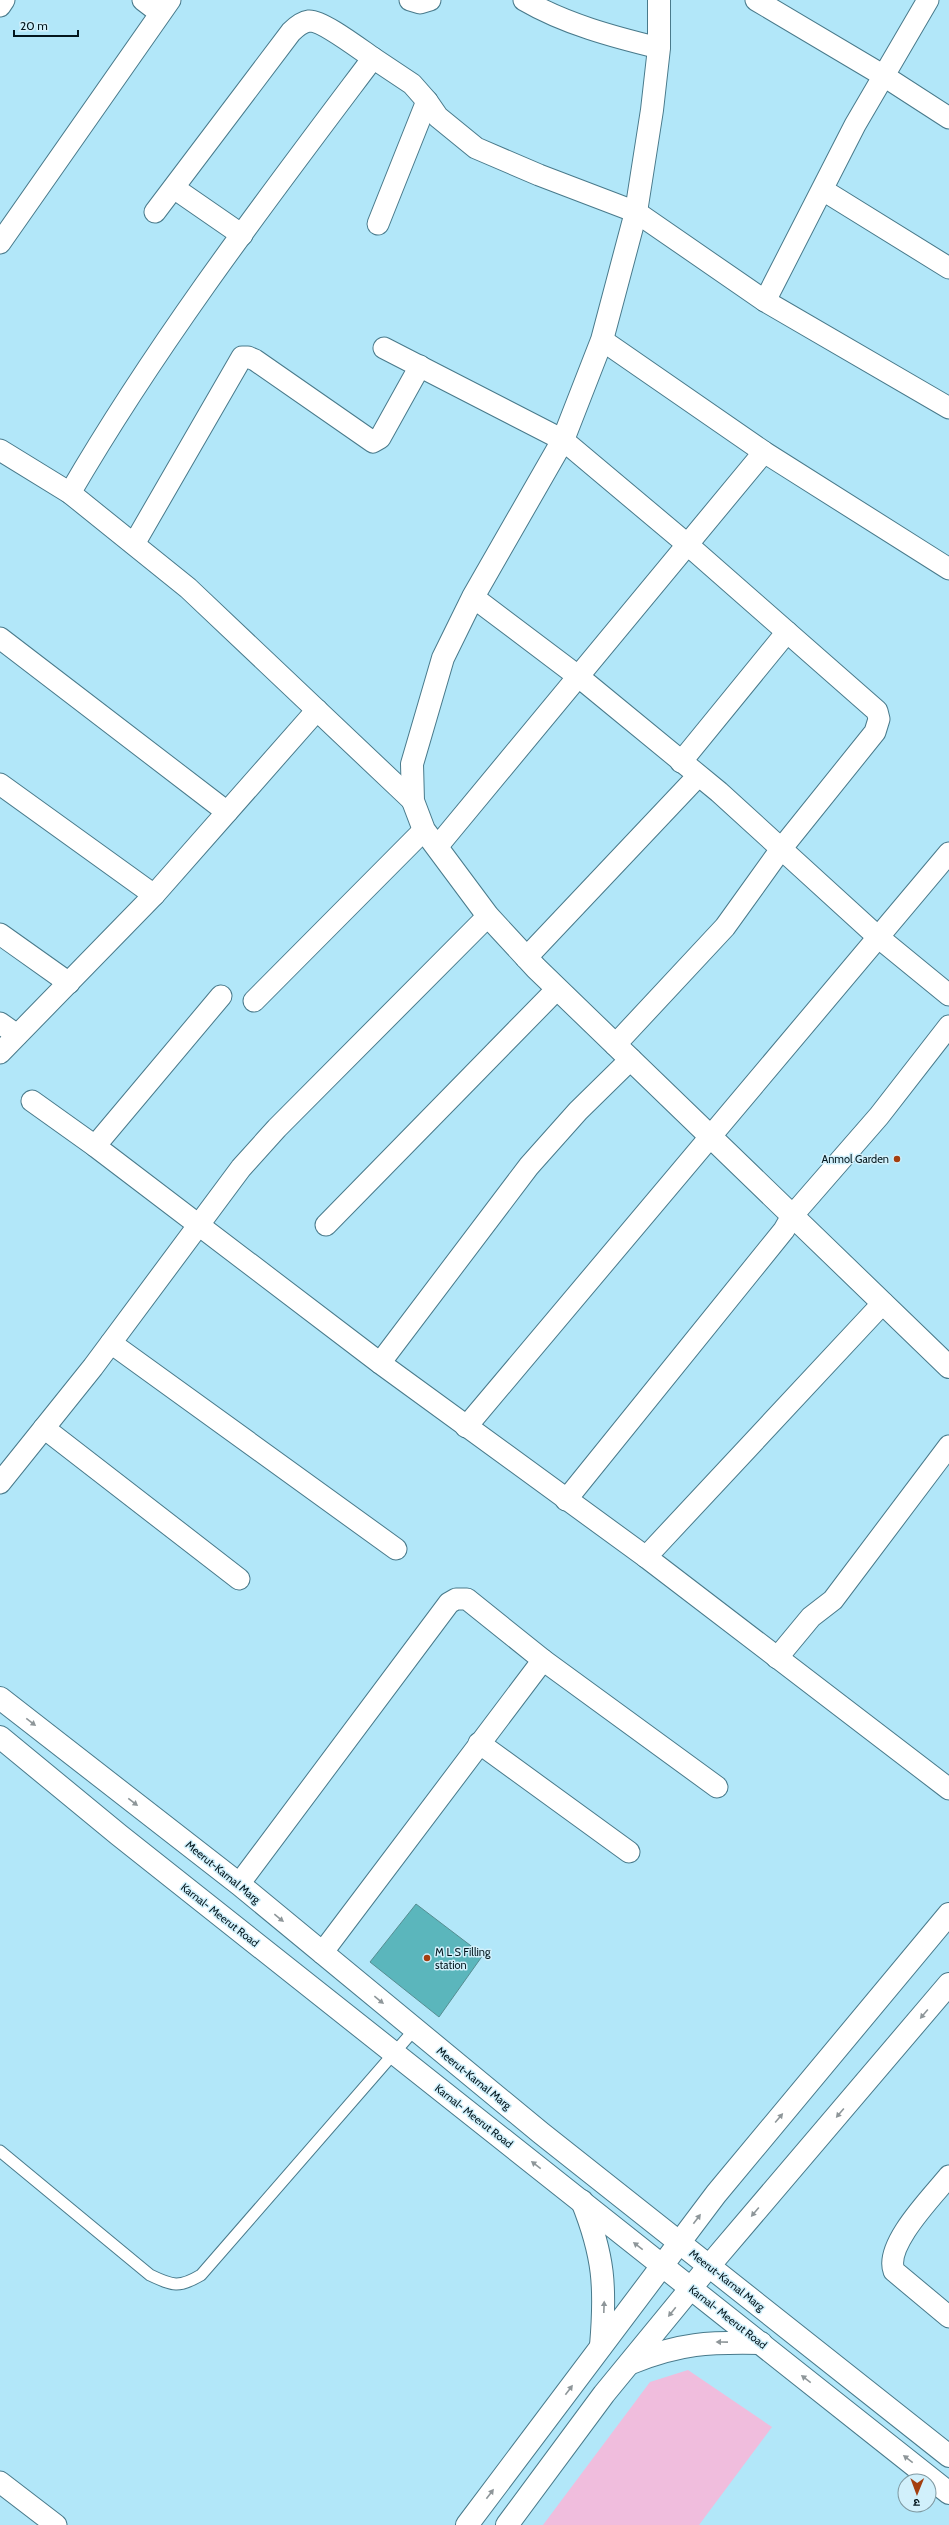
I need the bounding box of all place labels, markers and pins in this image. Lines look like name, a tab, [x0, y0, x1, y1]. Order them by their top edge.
place label: Anmol Garden	[821, 1152, 889, 1166]
marker: Anmol Garden	[892, 1154, 902, 1164]
place label: M L S Filling station	[435, 1945, 491, 1972]
marker: M L S Filling station	[422, 1953, 432, 1963]

